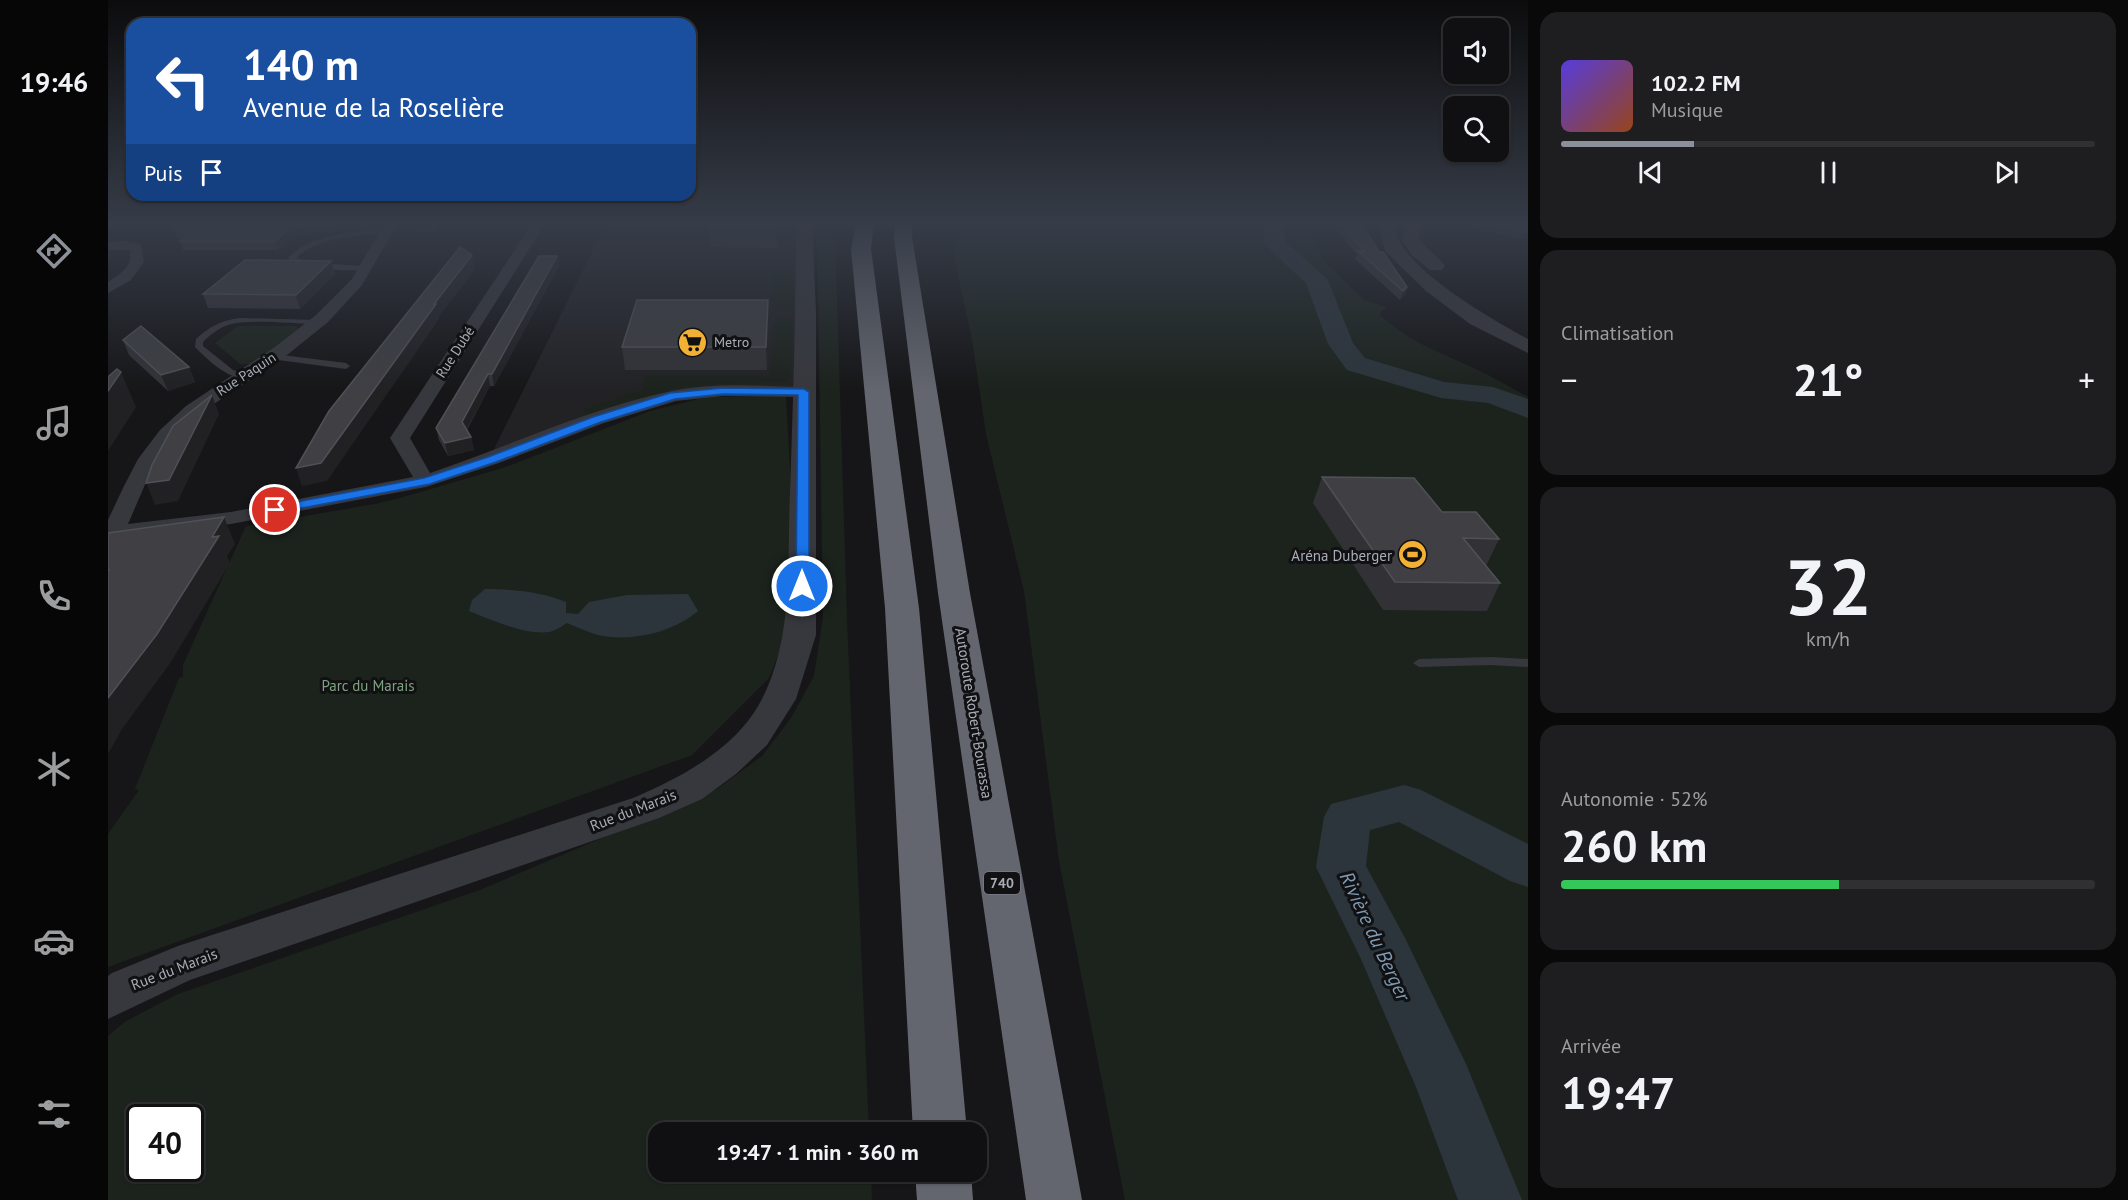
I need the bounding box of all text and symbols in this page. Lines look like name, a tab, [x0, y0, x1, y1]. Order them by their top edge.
map controls	[1443, 18, 1509, 162]
button: sound	[1443, 18, 1509, 84]
text: 140 m	[243, 37, 359, 92]
icon: left	[144, 42, 222, 120]
text: 19:46	[20, 65, 88, 99]
text: 102.2 FM	[1651, 69, 1741, 97]
text: Avenue de la Roselière	[243, 90, 505, 124]
button: search	[1443, 96, 1509, 162]
text: Musique	[1651, 97, 1723, 123]
icon: arrive	[195, 156, 228, 189]
icon: previous	[1634, 156, 1667, 189]
icon: pause	[1812, 156, 1845, 189]
icon: next	[1990, 156, 2023, 189]
text: Puis	[144, 159, 183, 187]
icon: directions	[33, 230, 75, 272]
text: Climatisation	[1561, 320, 1674, 346]
street label: Rue Dubé	[432, 323, 478, 381]
supermarket icon: Metro	[677, 326, 709, 358]
place label: Metro	[714, 333, 749, 351]
street label: Rue Paquin	[213, 348, 279, 400]
text: 21°	[1793, 350, 1863, 408]
text: −	[1561, 358, 1578, 401]
text: +	[2078, 358, 2095, 401]
icon: music	[33, 402, 75, 444]
pin	[249, 484, 300, 535]
icon: arrive	[258, 493, 291, 526]
text: 32	[1784, 536, 1872, 637]
sports icon: Aréna Duberger	[1397, 539, 1429, 571]
place label: Aréna Duberger	[1291, 546, 1392, 565]
position arrow	[770, 554, 834, 618]
icon: phone	[33, 575, 75, 617]
street label: Autoroute Robert-Bourassa	[951, 626, 997, 800]
text: km/h	[1806, 626, 1850, 652]
park label: Parc du Marais	[321, 676, 415, 695]
icon: climate	[33, 748, 75, 790]
street label: Rue du Marais	[587, 785, 679, 835]
text: Autonomie · 52%	[1561, 786, 1707, 812]
text: 260 km	[1561, 816, 1707, 874]
water label: Rivière du Berger	[1334, 867, 1417, 1006]
road number: 740	[984, 872, 1020, 894]
icon: car	[33, 920, 75, 962]
street label: Rue du Marais	[128, 944, 220, 994]
text: Arrivée	[1561, 1033, 1621, 1059]
text: 19:47	[1561, 1063, 1675, 1121]
icon: filters	[33, 1093, 75, 1135]
speed limit sign: 40	[126, 1104, 204, 1182]
text: 19:47 · 1 min · 360 m	[716, 1138, 919, 1166]

